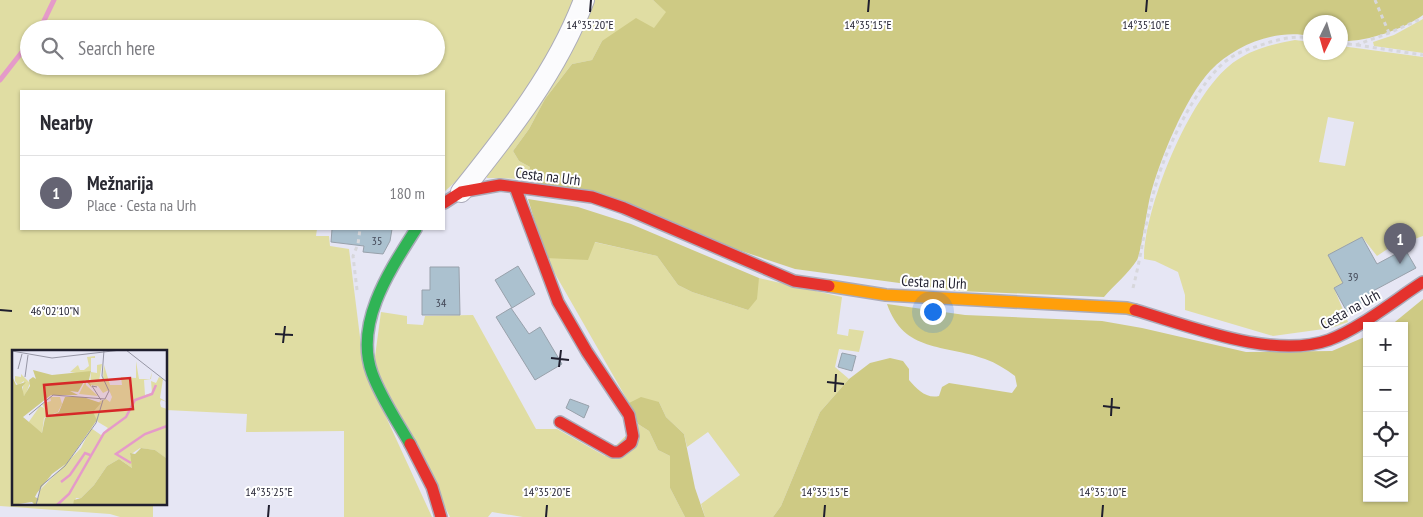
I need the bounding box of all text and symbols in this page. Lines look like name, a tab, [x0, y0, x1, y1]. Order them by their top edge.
north arrow	[1303, 15, 1348, 60]
text: 14°35'20"E	[566, 17, 614, 32]
text: 14°35'15"E	[844, 17, 892, 32]
text: 14°35'10"E	[1122, 17, 1170, 32]
search box	[20, 20, 445, 75]
icon: search	[38, 34, 66, 62]
text: Search here	[78, 36, 155, 60]
text: Nearby	[40, 109, 93, 136]
street label: Cesta na Urh	[514, 163, 582, 189]
text: Mežnarija	[87, 171, 153, 195]
text: 1	[52, 183, 60, 203]
text: 180 m	[390, 183, 425, 203]
text: Place · Cesta na Urh	[87, 195, 196, 215]
pin: 1	[1384, 223, 1416, 264]
house number: 35	[372, 233, 382, 248]
house number: 39	[1348, 269, 1358, 284]
street label: Cesta na Urh	[901, 271, 967, 293]
street label: Cesta na Urh	[1317, 285, 1383, 333]
house number: 34	[436, 295, 447, 310]
your location	[920, 299, 946, 325]
text: 46°02'10"N	[31, 303, 79, 318]
map controls	[1363, 322, 1408, 502]
button: +	[1363, 322, 1408, 367]
inset map	[12, 350, 168, 504]
button: −	[1363, 367, 1408, 412]
button: locate	[1363, 412, 1408, 457]
button: layers	[1363, 457, 1408, 502]
text: 14°35'25"E	[245, 484, 293, 499]
text: 14°35'20"E	[523, 484, 571, 499]
text: 14°35'15"E	[801, 484, 849, 499]
text: 14°35'10"E	[1079, 484, 1127, 499]

